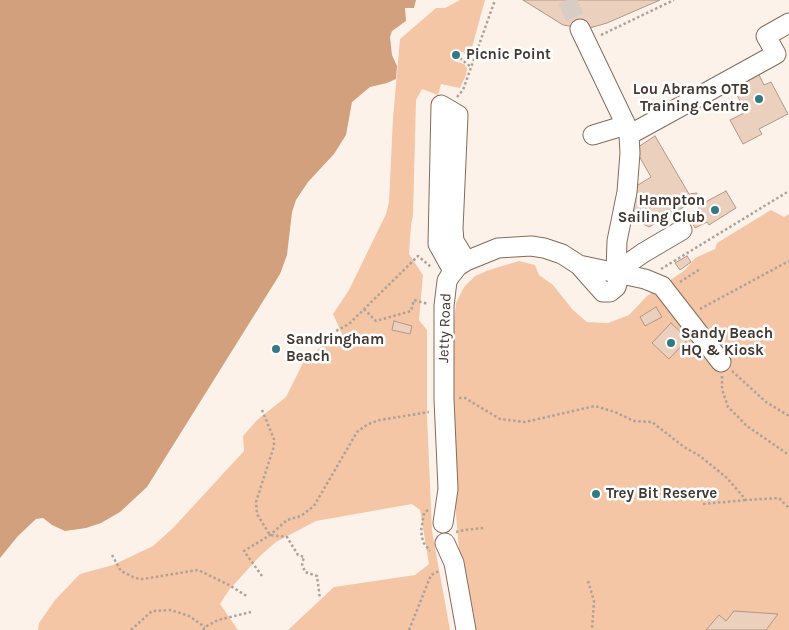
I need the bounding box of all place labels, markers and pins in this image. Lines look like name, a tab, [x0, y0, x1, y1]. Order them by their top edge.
place label: Picnic Point	[466, 46, 551, 64]
marker: Picnic Point	[450, 49, 462, 61]
place label: Lou Abrams OTB Training Centre	[633, 81, 749, 116]
marker: Lou Abrams OTB Training Centre	[753, 93, 765, 105]
place label: Hampton Sailing Club	[618, 192, 705, 227]
marker: Hampton Sailing Club	[709, 204, 721, 216]
place label: Sandy Beach HQ & Kiosk	[681, 325, 773, 360]
place label: Sandringham Beach	[286, 331, 384, 366]
marker: Sandy Beach HQ & Kiosk	[665, 337, 677, 349]
marker: Sandringham Beach	[270, 343, 282, 355]
place label: Trey Bit Reserve	[606, 485, 717, 503]
marker: Trey Bit Reserve	[590, 488, 602, 500]

